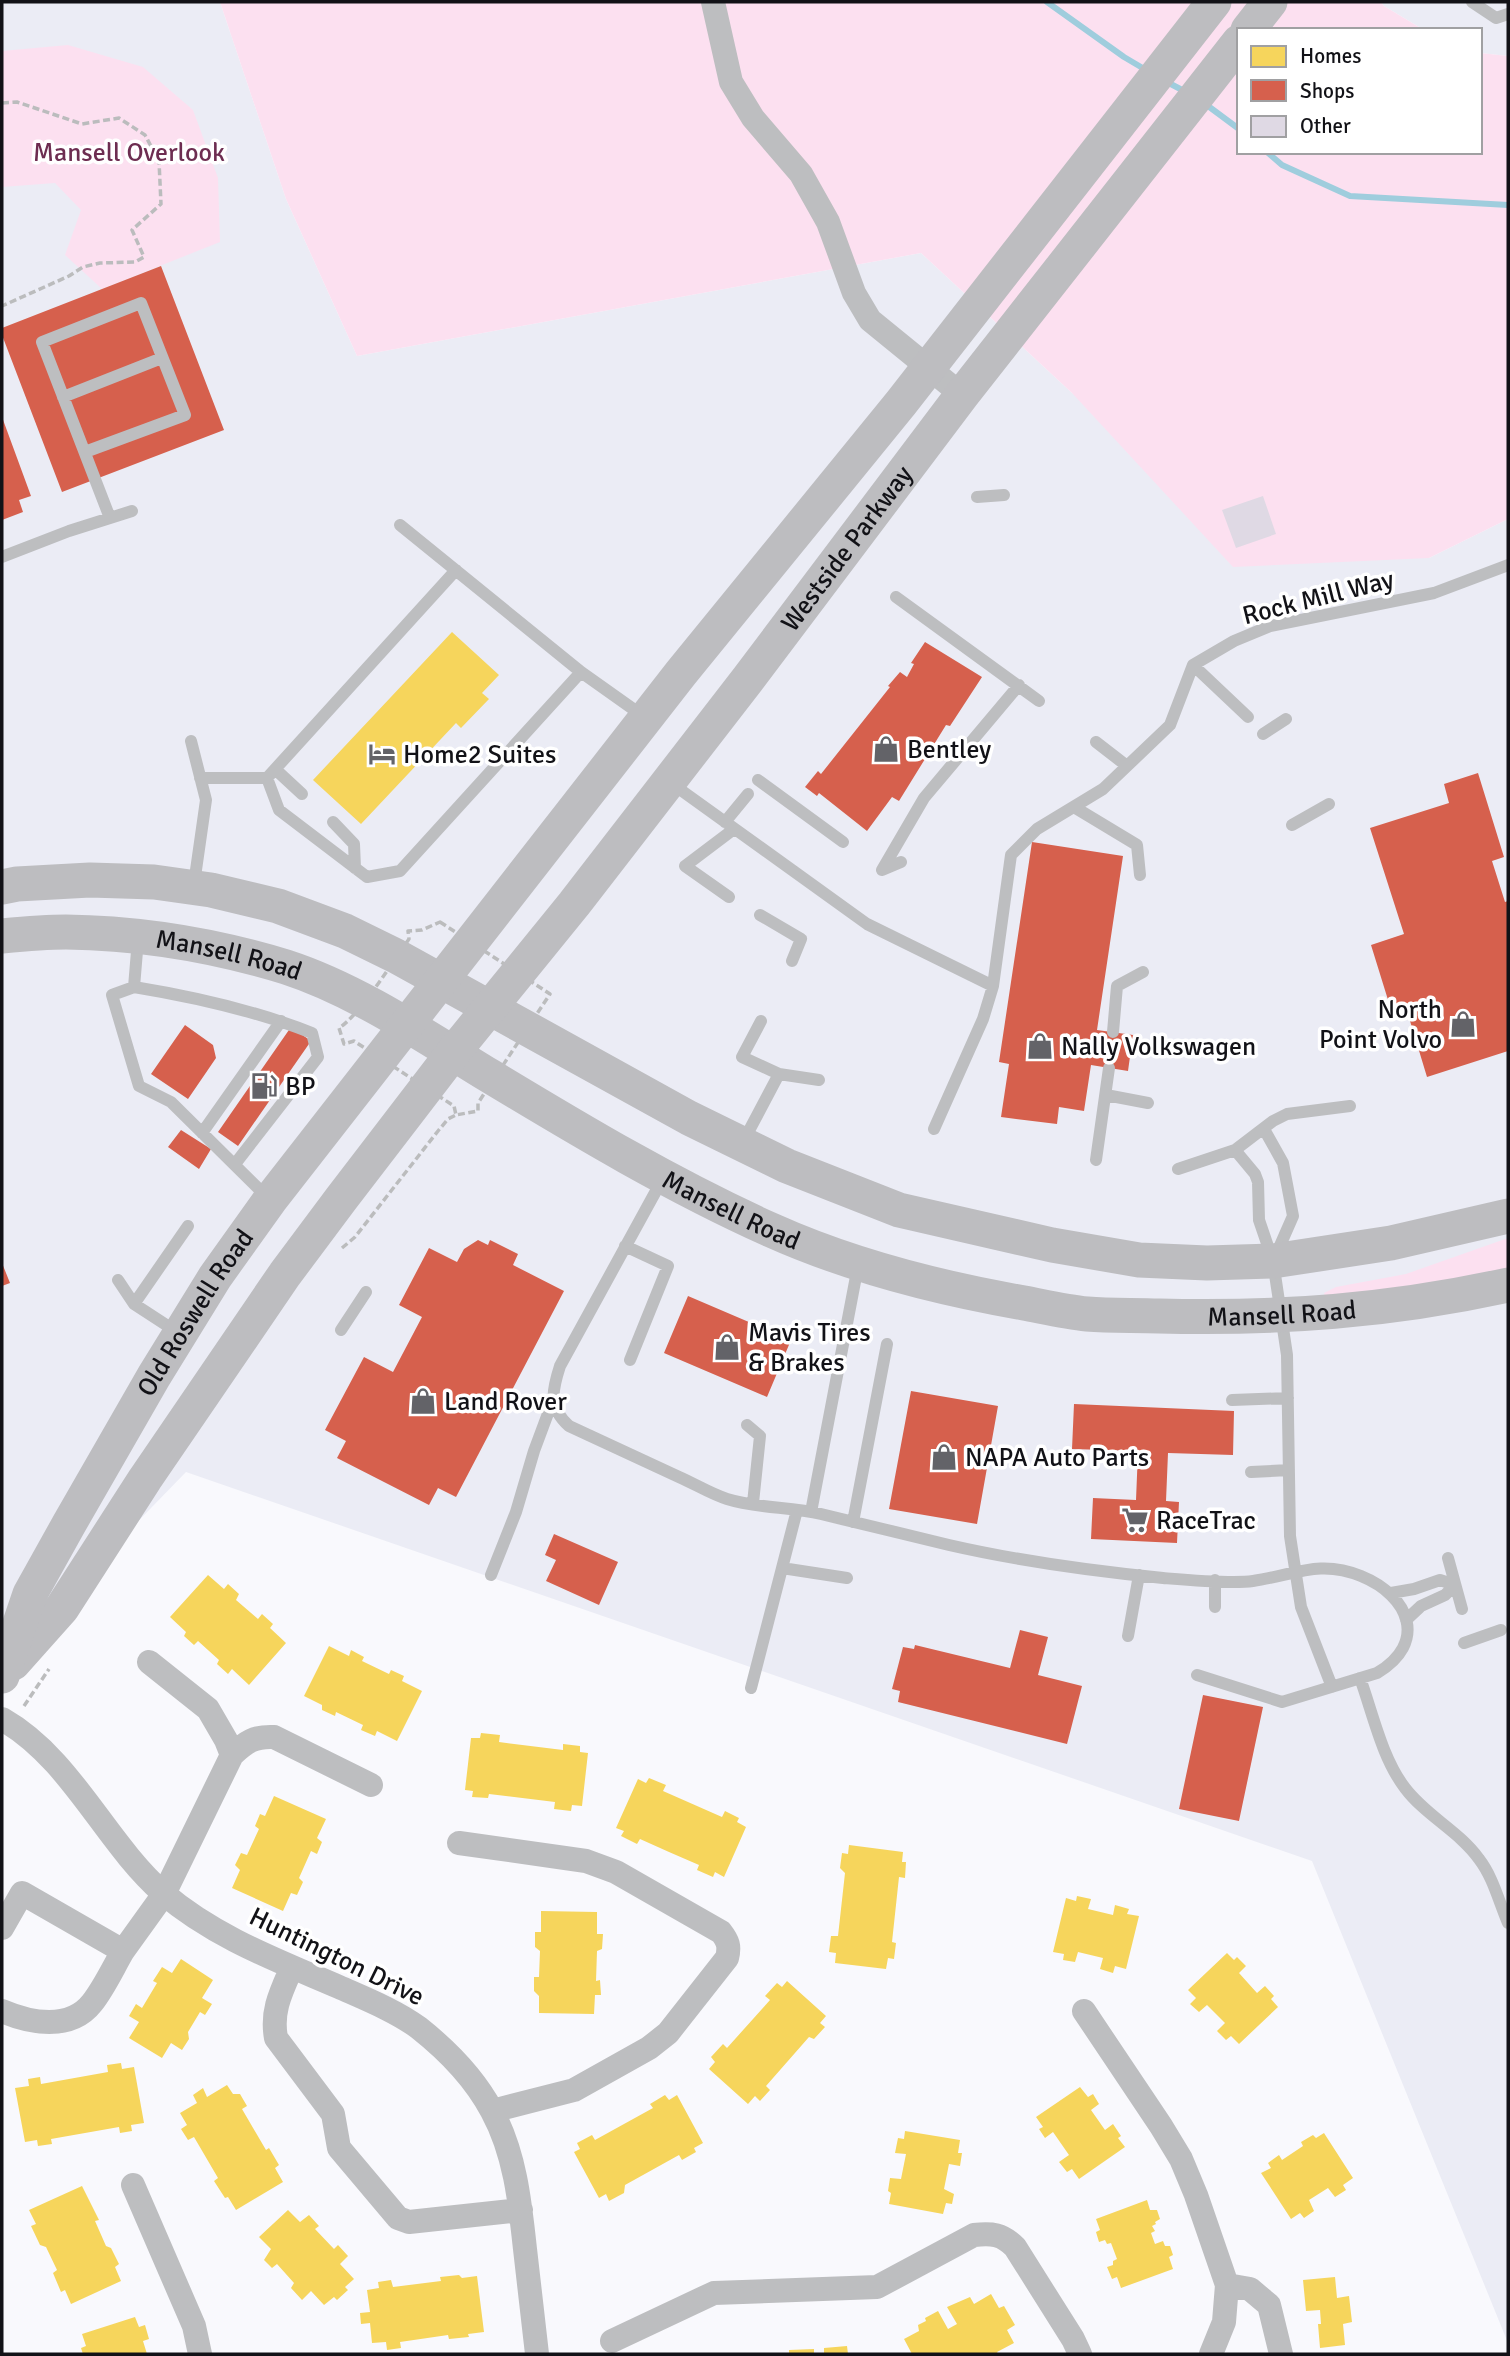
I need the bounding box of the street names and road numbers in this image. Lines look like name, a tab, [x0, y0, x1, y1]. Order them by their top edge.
street label: Westside Parkway	[775, 460, 920, 638]
street label: Rock Mill Way	[1239, 564, 1397, 632]
street label: Mansell Road	[154, 924, 306, 988]
street label: Mansell Road	[657, 1164, 805, 1258]
street label: Old Roswell Road	[131, 1223, 261, 1402]
street label: Mansell Road	[1207, 1294, 1358, 1334]
street label: Huntington Drive	[244, 1901, 429, 2013]

